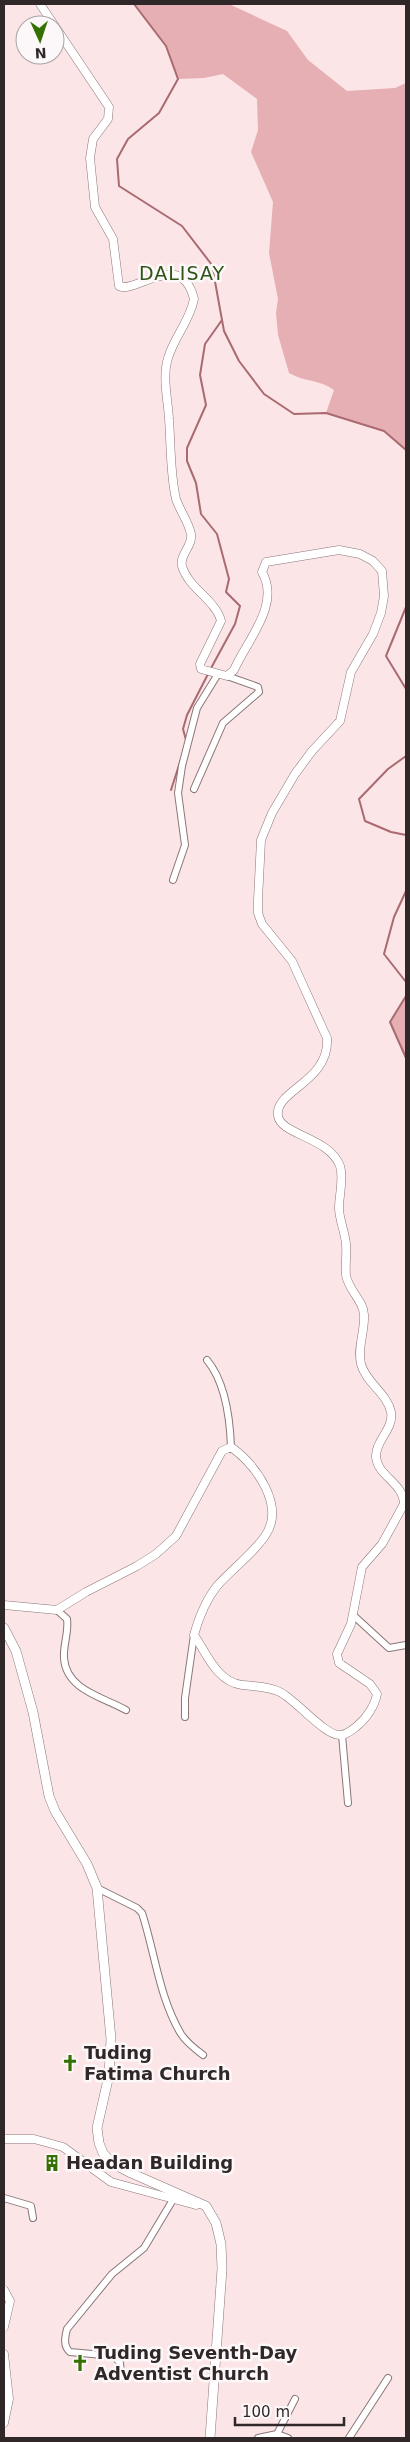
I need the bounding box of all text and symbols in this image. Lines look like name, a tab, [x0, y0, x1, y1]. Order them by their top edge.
north arrow	[15, 15, 65, 65]
text: N	[34, 45, 47, 61]
district label: DALISAY	[139, 262, 225, 284]
place label: Tuding Fatima Church	[84, 2042, 231, 2084]
church icon: Tuding Fatima Church	[60, 2053, 80, 2073]
place label: Headan Building	[66, 2152, 233, 2173]
building icon: Headan Building	[42, 2153, 62, 2173]
place label: Tuding Seventh-Day Adventist Church	[94, 2342, 297, 2384]
church icon: Tuding Seventh-Day Adventist Church	[70, 2353, 90, 2373]
scale bar	[235, 2394, 344, 2426]
text: 100 m	[242, 2403, 290, 2421]

